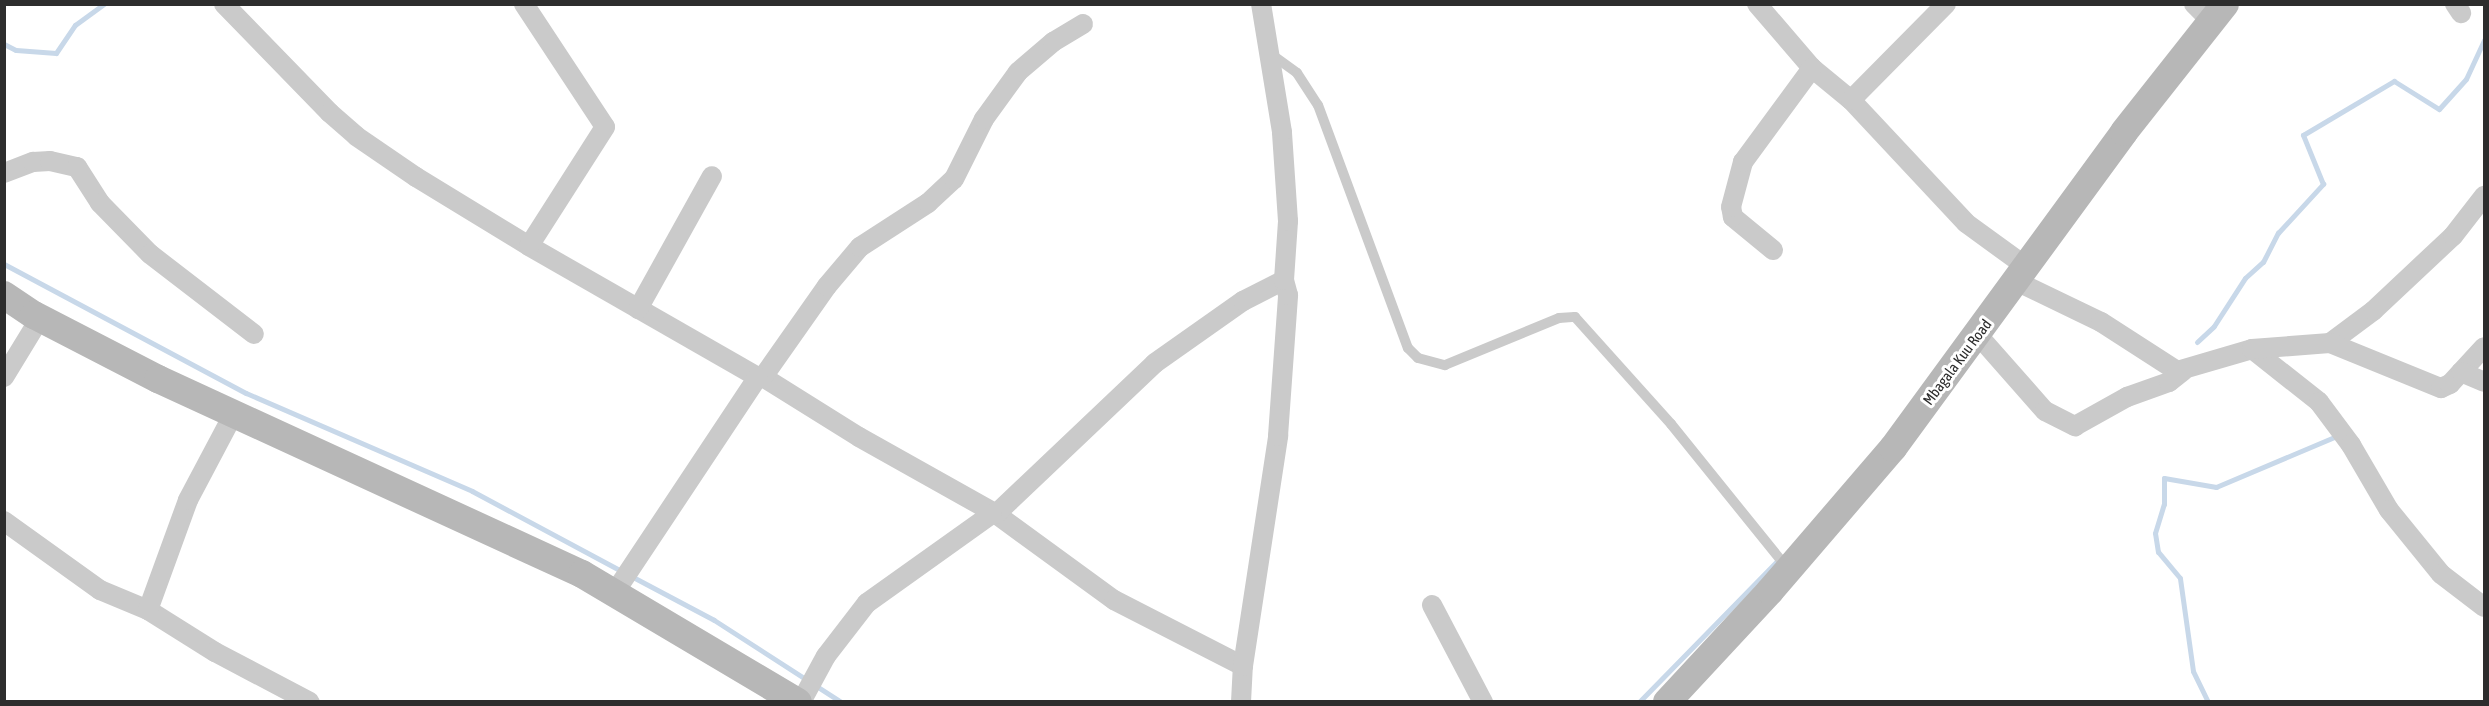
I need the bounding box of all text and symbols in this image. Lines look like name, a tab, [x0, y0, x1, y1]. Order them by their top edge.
street label: Mbagala Kuu Road	[1919, 316, 1995, 408]

